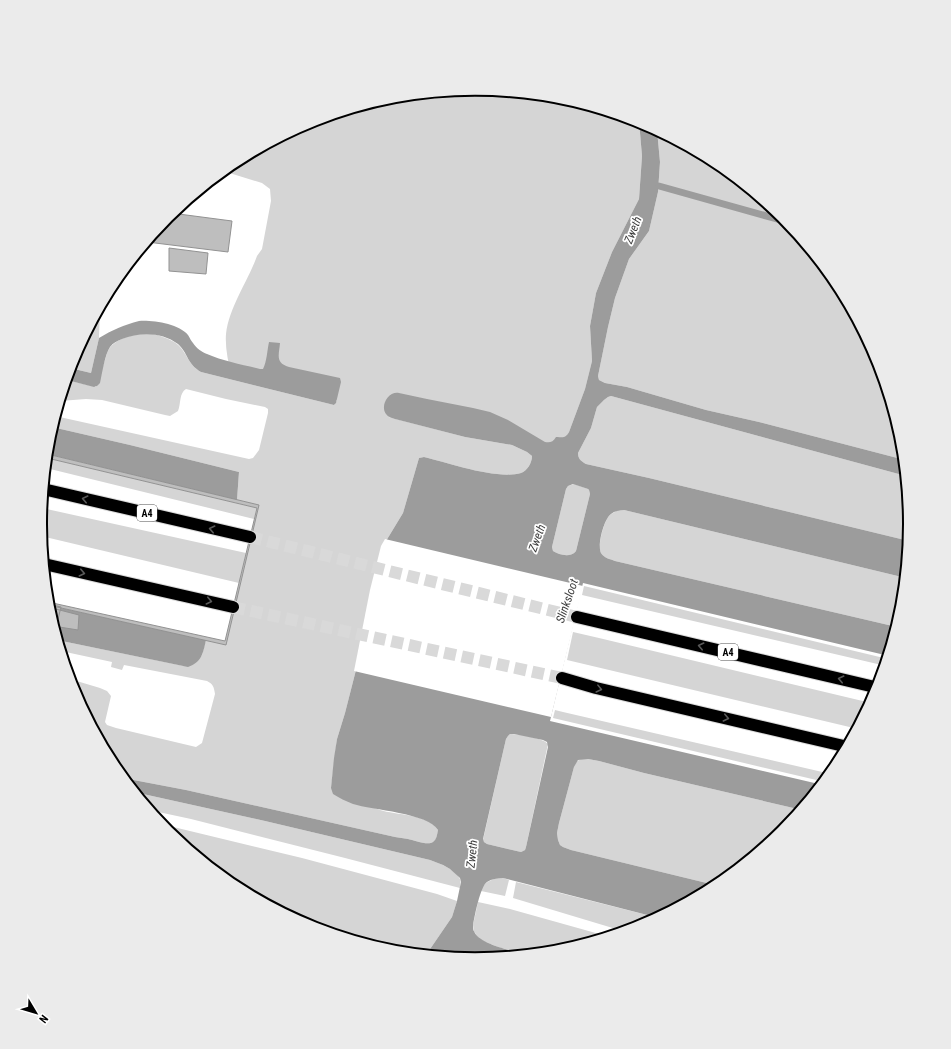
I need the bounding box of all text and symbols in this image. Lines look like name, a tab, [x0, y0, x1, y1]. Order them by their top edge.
water label: Zweth	[621, 214, 645, 247]
one-way arrow	[82, 496, 88, 504]
road number: A4	[137, 505, 157, 521]
water label: Zweth	[525, 522, 548, 554]
one-way arrow	[209, 525, 215, 533]
one-way arrow	[79, 568, 85, 576]
water label: Slinksloot	[553, 577, 581, 625]
one-way arrow	[206, 597, 212, 605]
one-way arrow	[698, 642, 704, 650]
road number: A4	[718, 644, 738, 660]
one-way arrow	[838, 675, 844, 683]
one-way arrow	[596, 684, 603, 692]
one-way arrow	[723, 714, 729, 722]
water label: Zweth	[463, 839, 480, 870]
north arrow	[16, 993, 56, 1033]
text: N	[36, 1012, 51, 1026]

